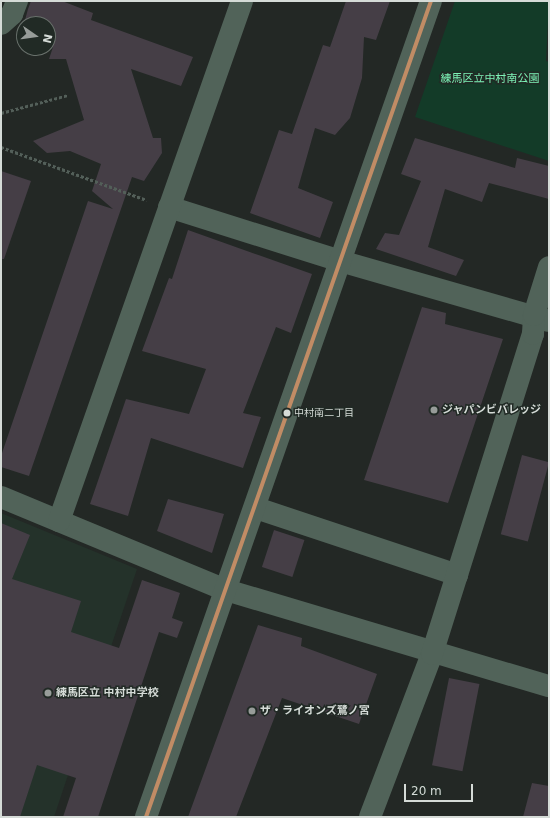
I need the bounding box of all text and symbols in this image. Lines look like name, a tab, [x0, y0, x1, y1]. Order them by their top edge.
north arrow	[16, 16, 56, 56]
text: N	[40, 33, 55, 45]
park label: 練馬区立中村南公園	[441, 72, 539, 86]
place label: ジャパンビバレッジ	[442, 403, 541, 417]
marker: ジャパンビバレッジ	[429, 405, 439, 415]
place label: 中村南二丁目	[294, 407, 354, 419]
marker: 中村南二丁目	[282, 408, 292, 418]
place label: 練馬区立 中村中学校	[56, 686, 159, 700]
marker: 練馬区立 中村中学校	[43, 688, 53, 698]
place label: ザ・ライオンズ鷺ノ宮	[260, 704, 370, 718]
marker: ザ・ライオンズ鷺ノ宮	[247, 706, 257, 716]
scale bar	[406, 776, 475, 802]
text: 20 m	[411, 784, 442, 798]

